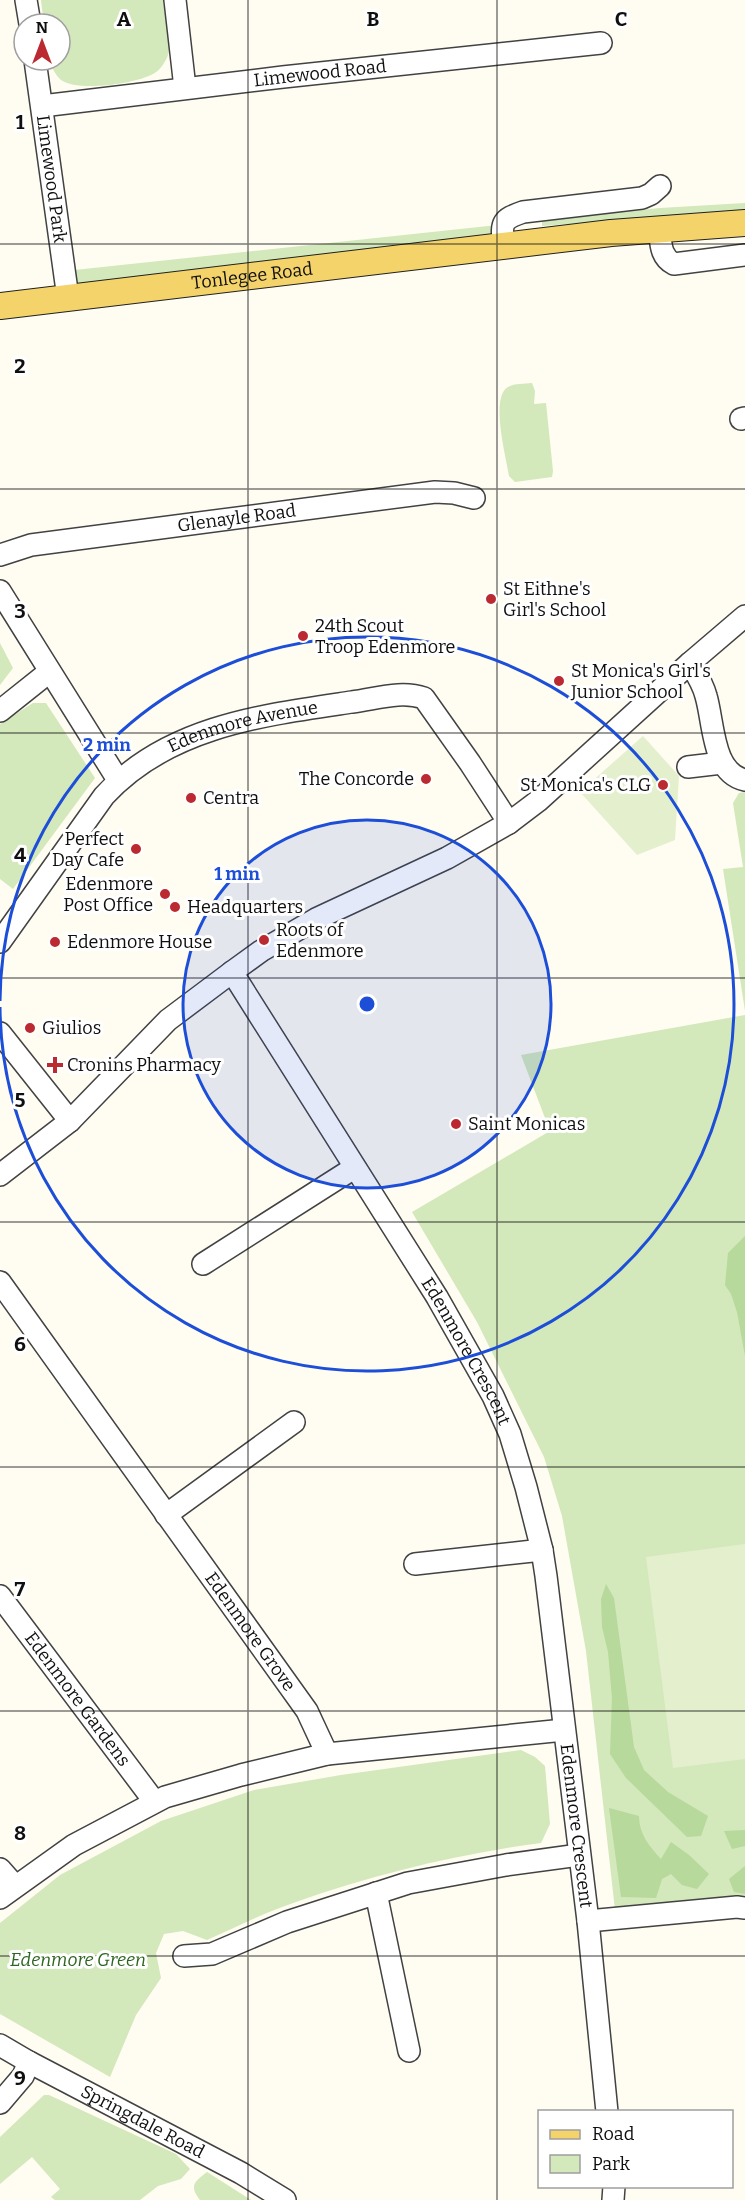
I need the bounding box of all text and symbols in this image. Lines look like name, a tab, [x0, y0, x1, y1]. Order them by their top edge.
text: A	[117, 7, 132, 31]
text: B	[367, 7, 380, 31]
text: C	[615, 7, 627, 31]
north arrow	[12, 12, 72, 72]
text: N	[36, 18, 48, 37]
street label: Limewood Road	[253, 55, 388, 91]
text: 1	[16, 110, 25, 134]
street label: Limewood Park	[32, 114, 71, 245]
street label: Tonlegee Road	[190, 258, 314, 294]
text: 2	[14, 354, 26, 378]
street label: Glenayle Road	[176, 499, 297, 537]
place label: St Eithne's Girl's School	[503, 578, 606, 621]
marker: St Eithne's Girl's School	[484, 592, 498, 606]
text: 3	[14, 599, 26, 623]
place label: 24th Scout Troop Edenmore	[315, 615, 455, 658]
marker: 24th Scout Troop Edenmore	[296, 629, 310, 643]
place label: St Monica's Girl's Junior School	[570, 660, 711, 703]
marker: St Monica's Girl's Junior School	[552, 674, 566, 688]
street label: Edenmore Avenue	[164, 696, 319, 757]
text: 2 min	[83, 734, 131, 756]
place label: The Concorde	[299, 768, 414, 790]
marker: The Concorde	[419, 772, 433, 786]
place label: St Monica's CLG	[520, 774, 651, 796]
marker: St Monica's CLG	[656, 778, 670, 792]
place label: Centra	[203, 787, 259, 809]
marker: Centra	[184, 791, 198, 805]
place label: Perfect Day Cafe	[52, 828, 124, 871]
marker: Perfect Day Cafe	[129, 842, 143, 856]
text: 4	[14, 843, 26, 867]
text: 1 min	[214, 863, 260, 885]
place label: Edenmore Post Office	[63, 873, 153, 916]
marker: Edenmore Post Office	[158, 887, 172, 901]
place label: Headquarters	[187, 896, 303, 918]
marker: Headquarters	[168, 900, 182, 914]
place label: Roots of Edenmore	[276, 919, 364, 962]
place label: Edenmore House	[67, 931, 212, 953]
marker: Roots of Edenmore	[257, 933, 271, 947]
marker: Edenmore House	[48, 935, 62, 949]
centre of rings	[357, 994, 377, 1014]
place label: Giulios	[42, 1017, 101, 1039]
marker: Giulios	[23, 1021, 37, 1035]
place label: Cronins Pharmacy	[67, 1054, 222, 1076]
marker: Cronins Pharmacy	[48, 1058, 62, 1072]
text: 5	[15, 1088, 26, 1112]
place label: Saint Monicas	[468, 1113, 585, 1135]
marker: Saint Monicas	[449, 1117, 463, 1131]
street label: Edenmore Crescent	[417, 1273, 516, 1429]
text: 6	[14, 1332, 26, 1356]
street label: Edenmore Grove	[200, 1568, 300, 1696]
text: 7	[15, 1577, 26, 1601]
street label: Edenmore Gardens	[20, 1628, 135, 1771]
street label: Edenmore Crescent	[556, 1743, 597, 1910]
text: 8	[14, 1821, 26, 1845]
park label: Edenmore Green	[10, 1949, 146, 1971]
text: 9	[14, 2066, 26, 2090]
street label: Springdale Road	[77, 2080, 209, 2163]
legend	[538, 2110, 733, 2188]
text: Road	[592, 2123, 635, 2145]
text: Park	[592, 2153, 631, 2175]

